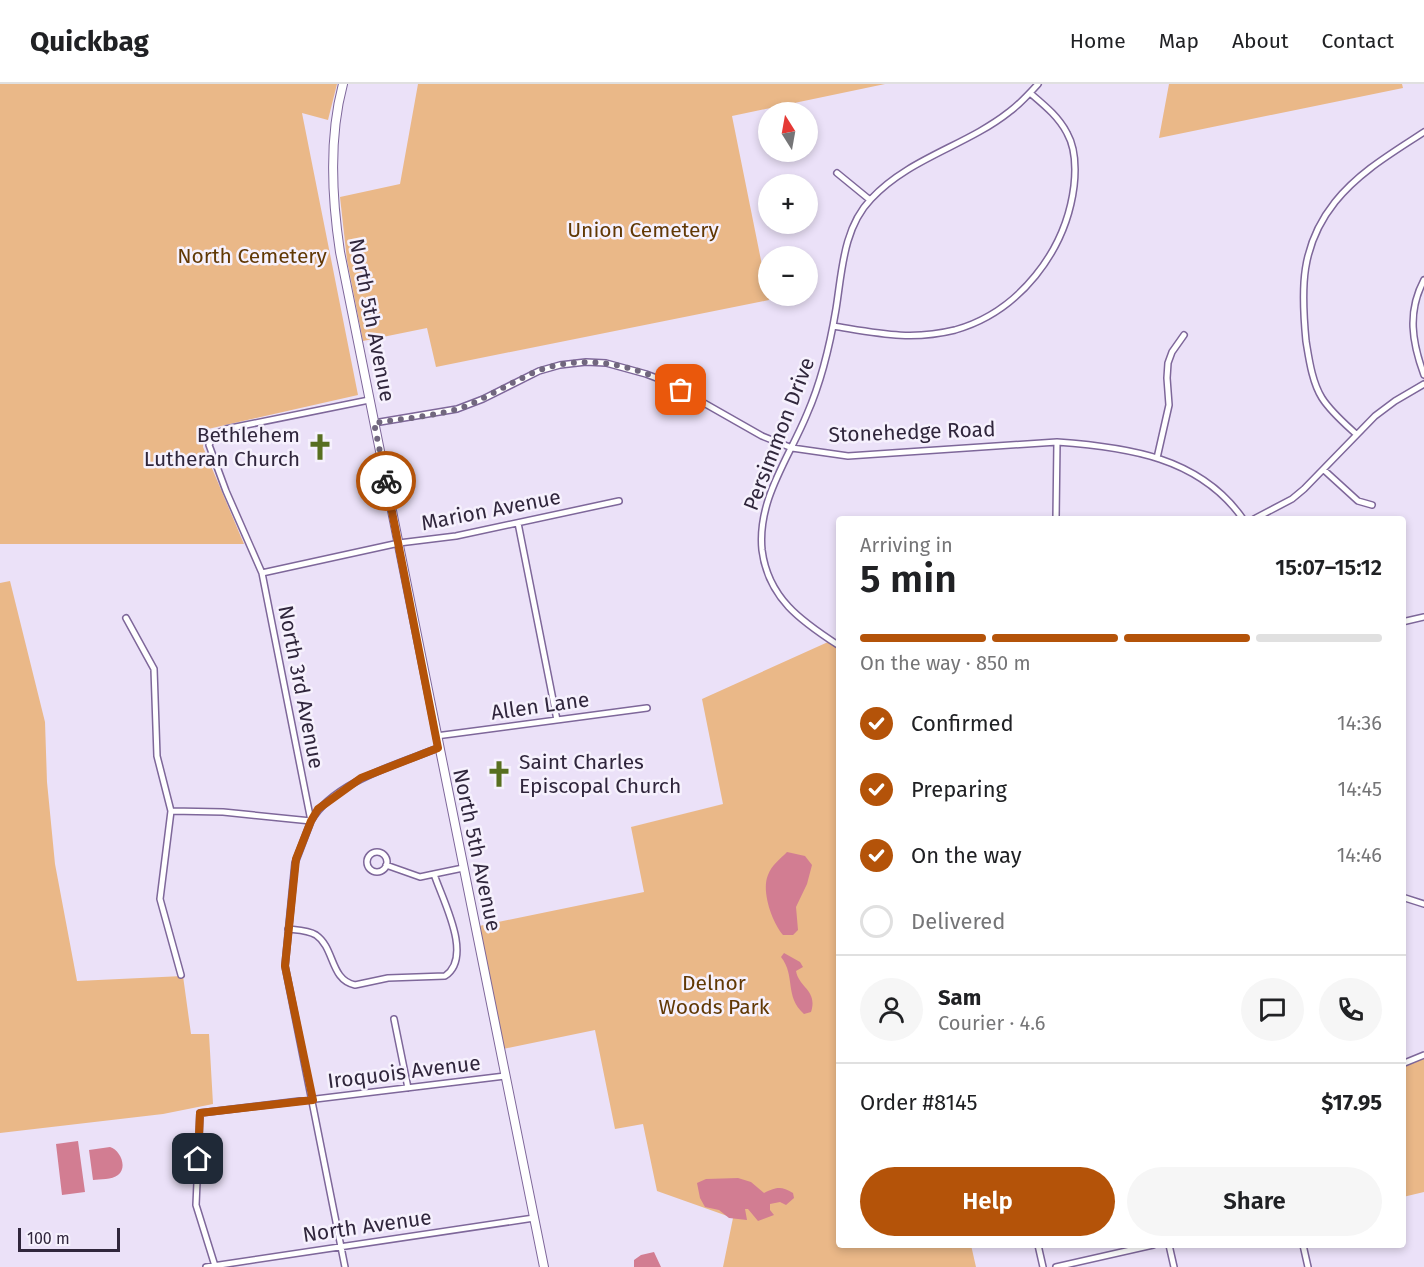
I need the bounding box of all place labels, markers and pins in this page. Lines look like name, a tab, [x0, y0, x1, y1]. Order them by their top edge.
pin	[655, 364, 706, 415]
place label: Bethlehem Lutheran Church	[144, 422, 300, 472]
church icon: Bethlehem Lutheran Church	[305, 432, 335, 462]
place label: Saint Charles Episcopal Church	[519, 749, 681, 799]
church icon: Saint Charles Episcopal Church	[484, 759, 514, 789]
pin	[172, 1133, 223, 1184]

